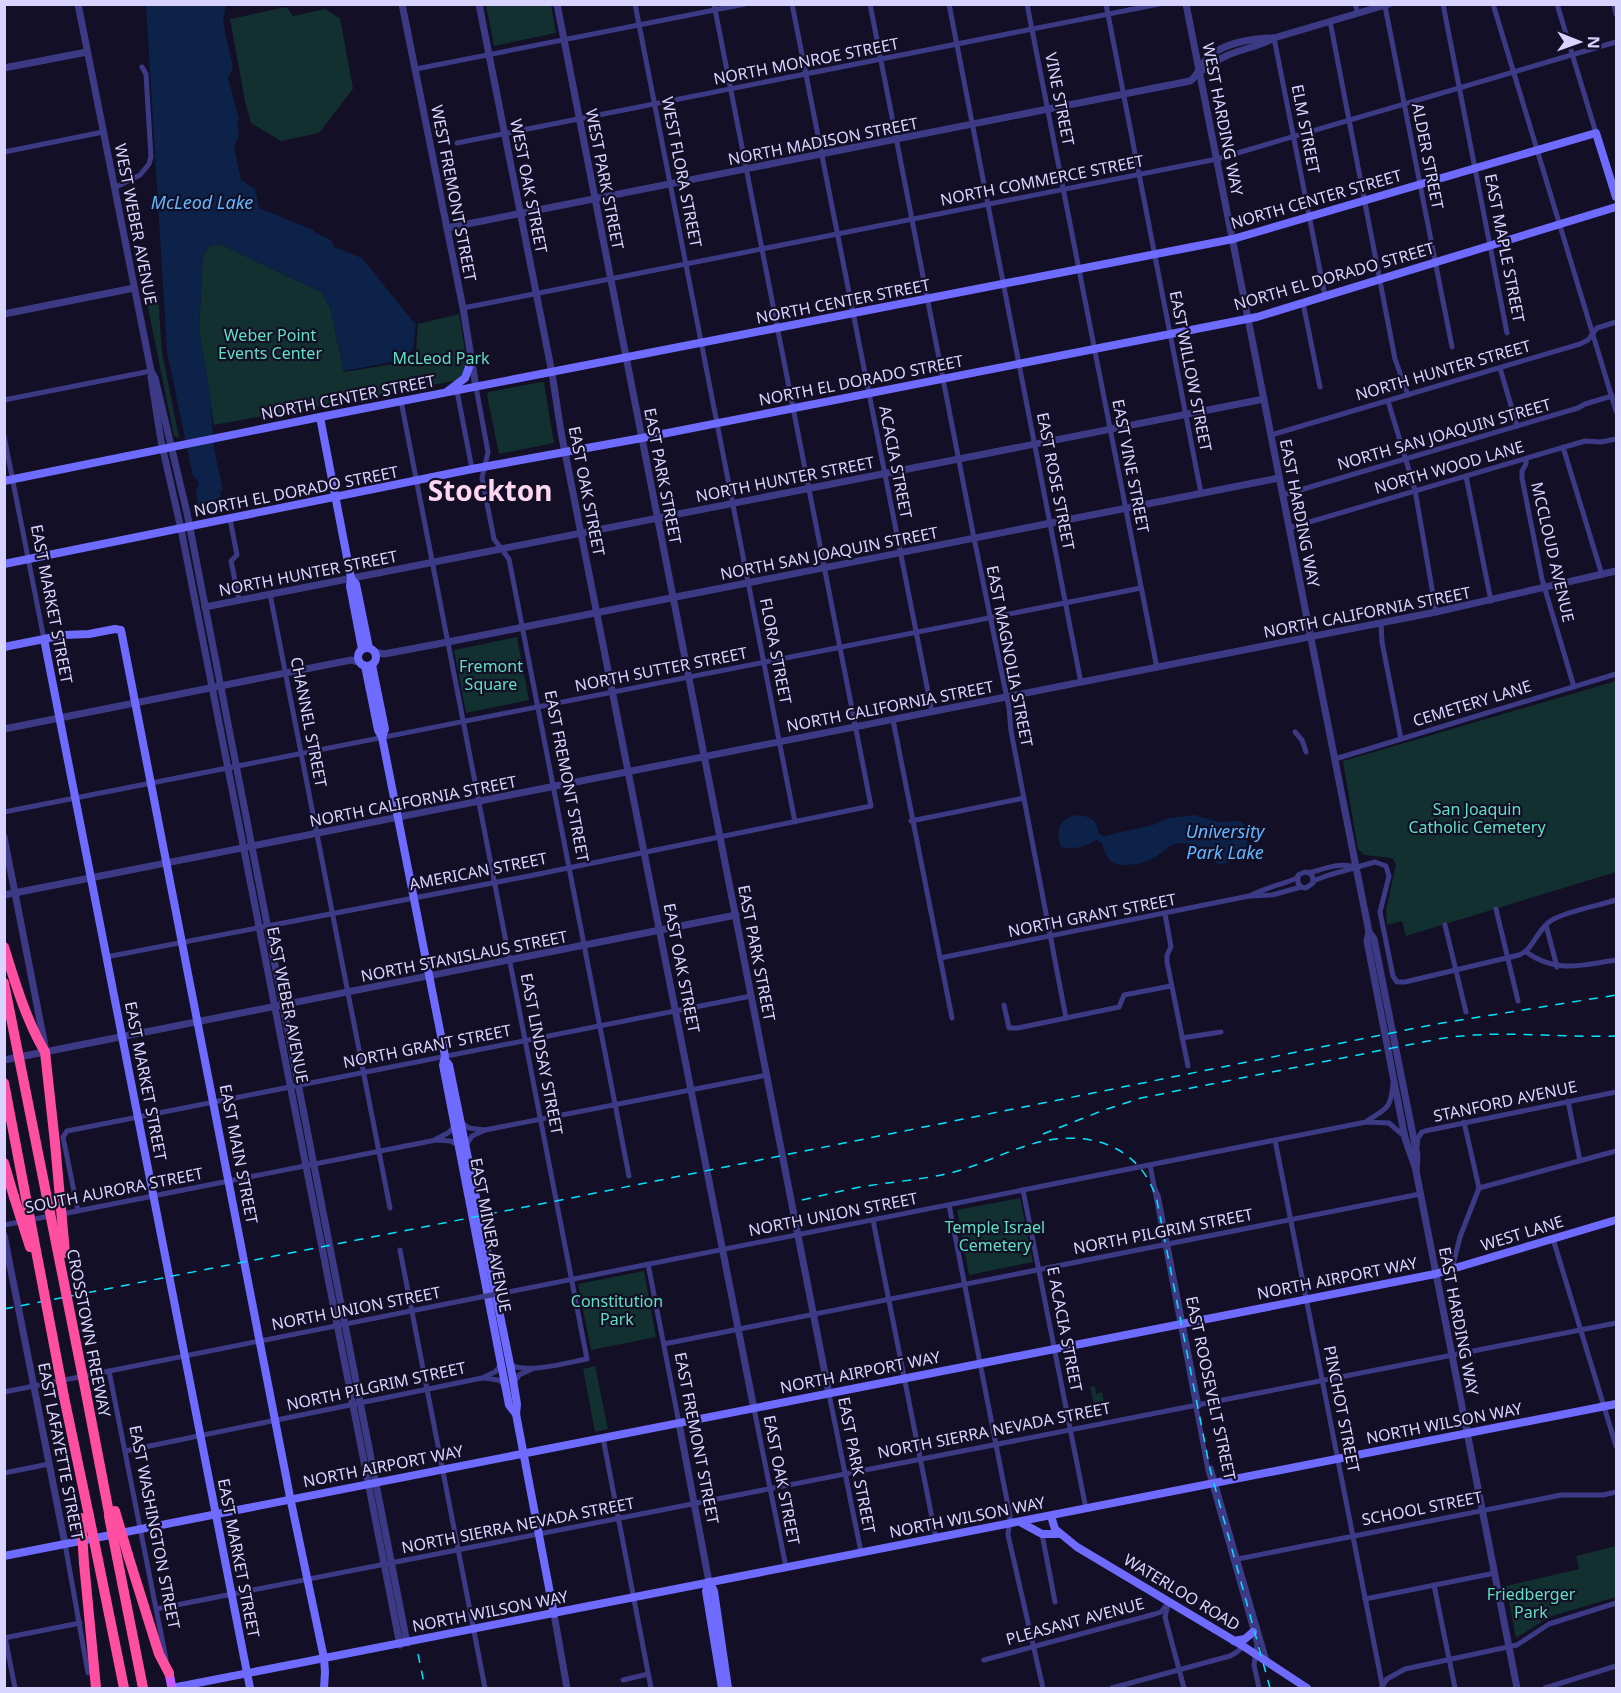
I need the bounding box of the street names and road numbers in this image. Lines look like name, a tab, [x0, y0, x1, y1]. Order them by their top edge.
street label: NORTH MONROE STREET	[711, 32, 901, 90]
street label: WEST HARDING WAY	[1197, 41, 1249, 198]
street label: VINE STREET	[1040, 50, 1080, 148]
street label: ELM STREET	[1287, 83, 1325, 176]
street label: WEST FLORA STREET	[657, 95, 707, 249]
street label: ALDER STREET	[1407, 101, 1449, 211]
street label: WEST FREMONT STREET	[426, 103, 482, 283]
street label: WEST PARK STREET	[581, 107, 629, 251]
street label: NORTH MADISON STREET	[726, 112, 920, 170]
street label: WEST OAK STREET	[505, 117, 553, 255]
street label: WEST WEBER AVENUE	[110, 142, 162, 306]
street label: NORTH COMMERCE STREET	[938, 149, 1146, 211]
street label: NORTH CENTER STREET	[1228, 164, 1404, 234]
street label: EAST MAPLE STREET	[1480, 172, 1530, 324]
street label: NORTH EL DORADO STREET	[1231, 237, 1437, 315]
street label: NORTH CENTER STREET	[754, 273, 932, 329]
street label: EAST WILLOW STREET	[1165, 289, 1217, 453]
street label: NORTH HUNTER STREET	[1353, 334, 1533, 406]
street label: NORTH EL DORADO STREET	[757, 349, 965, 411]
street label: NORTH CENTER STREET	[259, 369, 437, 425]
street label: NORTH SAN JOAQUIN STREET	[1334, 393, 1554, 475]
street label: EAST VINE STREET	[1107, 397, 1155, 535]
street label: ACACIA STREET	[874, 404, 918, 520]
street label: EAST PARK STREET	[639, 406, 687, 546]
street label: EAST ROSE STREET	[1032, 410, 1080, 552]
street label: EAST OAK STREET	[564, 424, 610, 558]
street label: NORTH WOOD LANE	[1372, 435, 1526, 499]
street label: EAST HARDING WAY	[1275, 437, 1325, 590]
street label: NORTH HUNTER STREET	[694, 451, 876, 507]
street label: NORTH EL DORADO STREET	[192, 460, 400, 522]
street label: MCCLOUD AVENUE	[1526, 480, 1580, 624]
street label: NORTH SAN JOAQUIN STREET	[718, 521, 940, 585]
street label: EAST MARKET STREET	[26, 522, 78, 686]
street label: NORTH HUNTER STREET	[217, 545, 399, 601]
street label: EAST MAGNOLIA STREET	[982, 563, 1038, 749]
street label: NORTH CALIFORNIA STREET	[1261, 581, 1473, 643]
street label: FLORA STREET	[755, 596, 797, 706]
street label: NORTH SUTTER STREET	[573, 641, 749, 697]
street label: CHANNEL STREET	[286, 655, 332, 789]
street label: CEMETERY LANE	[1410, 674, 1534, 732]
street label: NORTH CALIFORNIA STREET	[784, 675, 996, 737]
street label: EAST FREMONT STREET	[540, 688, 594, 864]
street label: NORTH CALIFORNIA STREET	[307, 770, 519, 832]
street label: AMERICAN STREET	[407, 847, 549, 895]
street label: EAST PARK STREET	[733, 883, 781, 1023]
street label: NORTH GRANT STREET	[1006, 888, 1178, 942]
street label: EAST OAK STREET	[659, 901, 705, 1035]
street label: EAST WEBER AVENUE	[262, 925, 314, 1085]
street label: NORTH STANISLAUS STREET	[359, 925, 569, 987]
street label: EAST LINDSAY STREET	[516, 971, 568, 1137]
street label: EAST MARKET STREET	[120, 999, 172, 1163]
street label: NORTH GRANT STREET	[341, 1019, 513, 1073]
street label: STANFORD AVENUE	[1431, 1075, 1579, 1127]
street label: EAST MAIN STREET	[215, 1082, 263, 1226]
street label: EAST MINER AVENUE	[465, 1156, 517, 1314]
street label: SOUTH AURORA STREET	[23, 1162, 205, 1218]
street label: NORTH UNION STREET	[747, 1187, 920, 1241]
street label: NORTH PILGRIM STREET	[1071, 1203, 1255, 1259]
street label: WEST LANE	[1478, 1210, 1566, 1256]
street label: EAST HARDING WAY	[1434, 1245, 1484, 1398]
street label: CROSSTOWN FREEWAY	[62, 1247, 116, 1420]
street label: NORTH AIRPORT WAY	[1255, 1251, 1420, 1304]
street label: E ACACIA STREET	[1042, 1264, 1088, 1394]
street label: NORTH UNION STREET	[270, 1281, 443, 1335]
street label: EAST ROOSEVELT STREET	[1181, 1294, 1241, 1482]
street label: PINCHOT STREET	[1319, 1344, 1365, 1474]
street label: NORTH AIRPORT WAY	[778, 1345, 943, 1398]
street label: EAST FREMONT STREET	[670, 1350, 724, 1526]
street label: NORTH PILGRIM STREET	[284, 1356, 468, 1416]
street label: EAST LAFAYETTE STREET	[33, 1360, 89, 1542]
street label: EAST PARK STREET	[833, 1395, 881, 1535]
street label: NORTH SIERRA NEVADA STREET	[875, 1397, 1113, 1463]
street label: NORTH WILSON WAY	[1364, 1397, 1525, 1449]
street label: EAST OAK STREET	[759, 1413, 805, 1547]
street label: EAST WASHINGTON STREET	[124, 1423, 186, 1631]
street label: NORTH AIRPORT WAY	[301, 1439, 466, 1492]
street label: EAST MARKET STREET	[213, 1476, 265, 1640]
street label: SCHOOL STREET	[1360, 1485, 1484, 1530]
street label: NORTH WILSON WAY	[887, 1491, 1048, 1543]
street label: NORTH SIERRA NEVADA STREET	[399, 1492, 637, 1558]
street label: WATERLOO ROAD	[1120, 1548, 1244, 1636]
street label: NORTH WILSON WAY	[410, 1585, 571, 1637]
street label: PLEASANT AVENUE	[1003, 1592, 1147, 1650]

